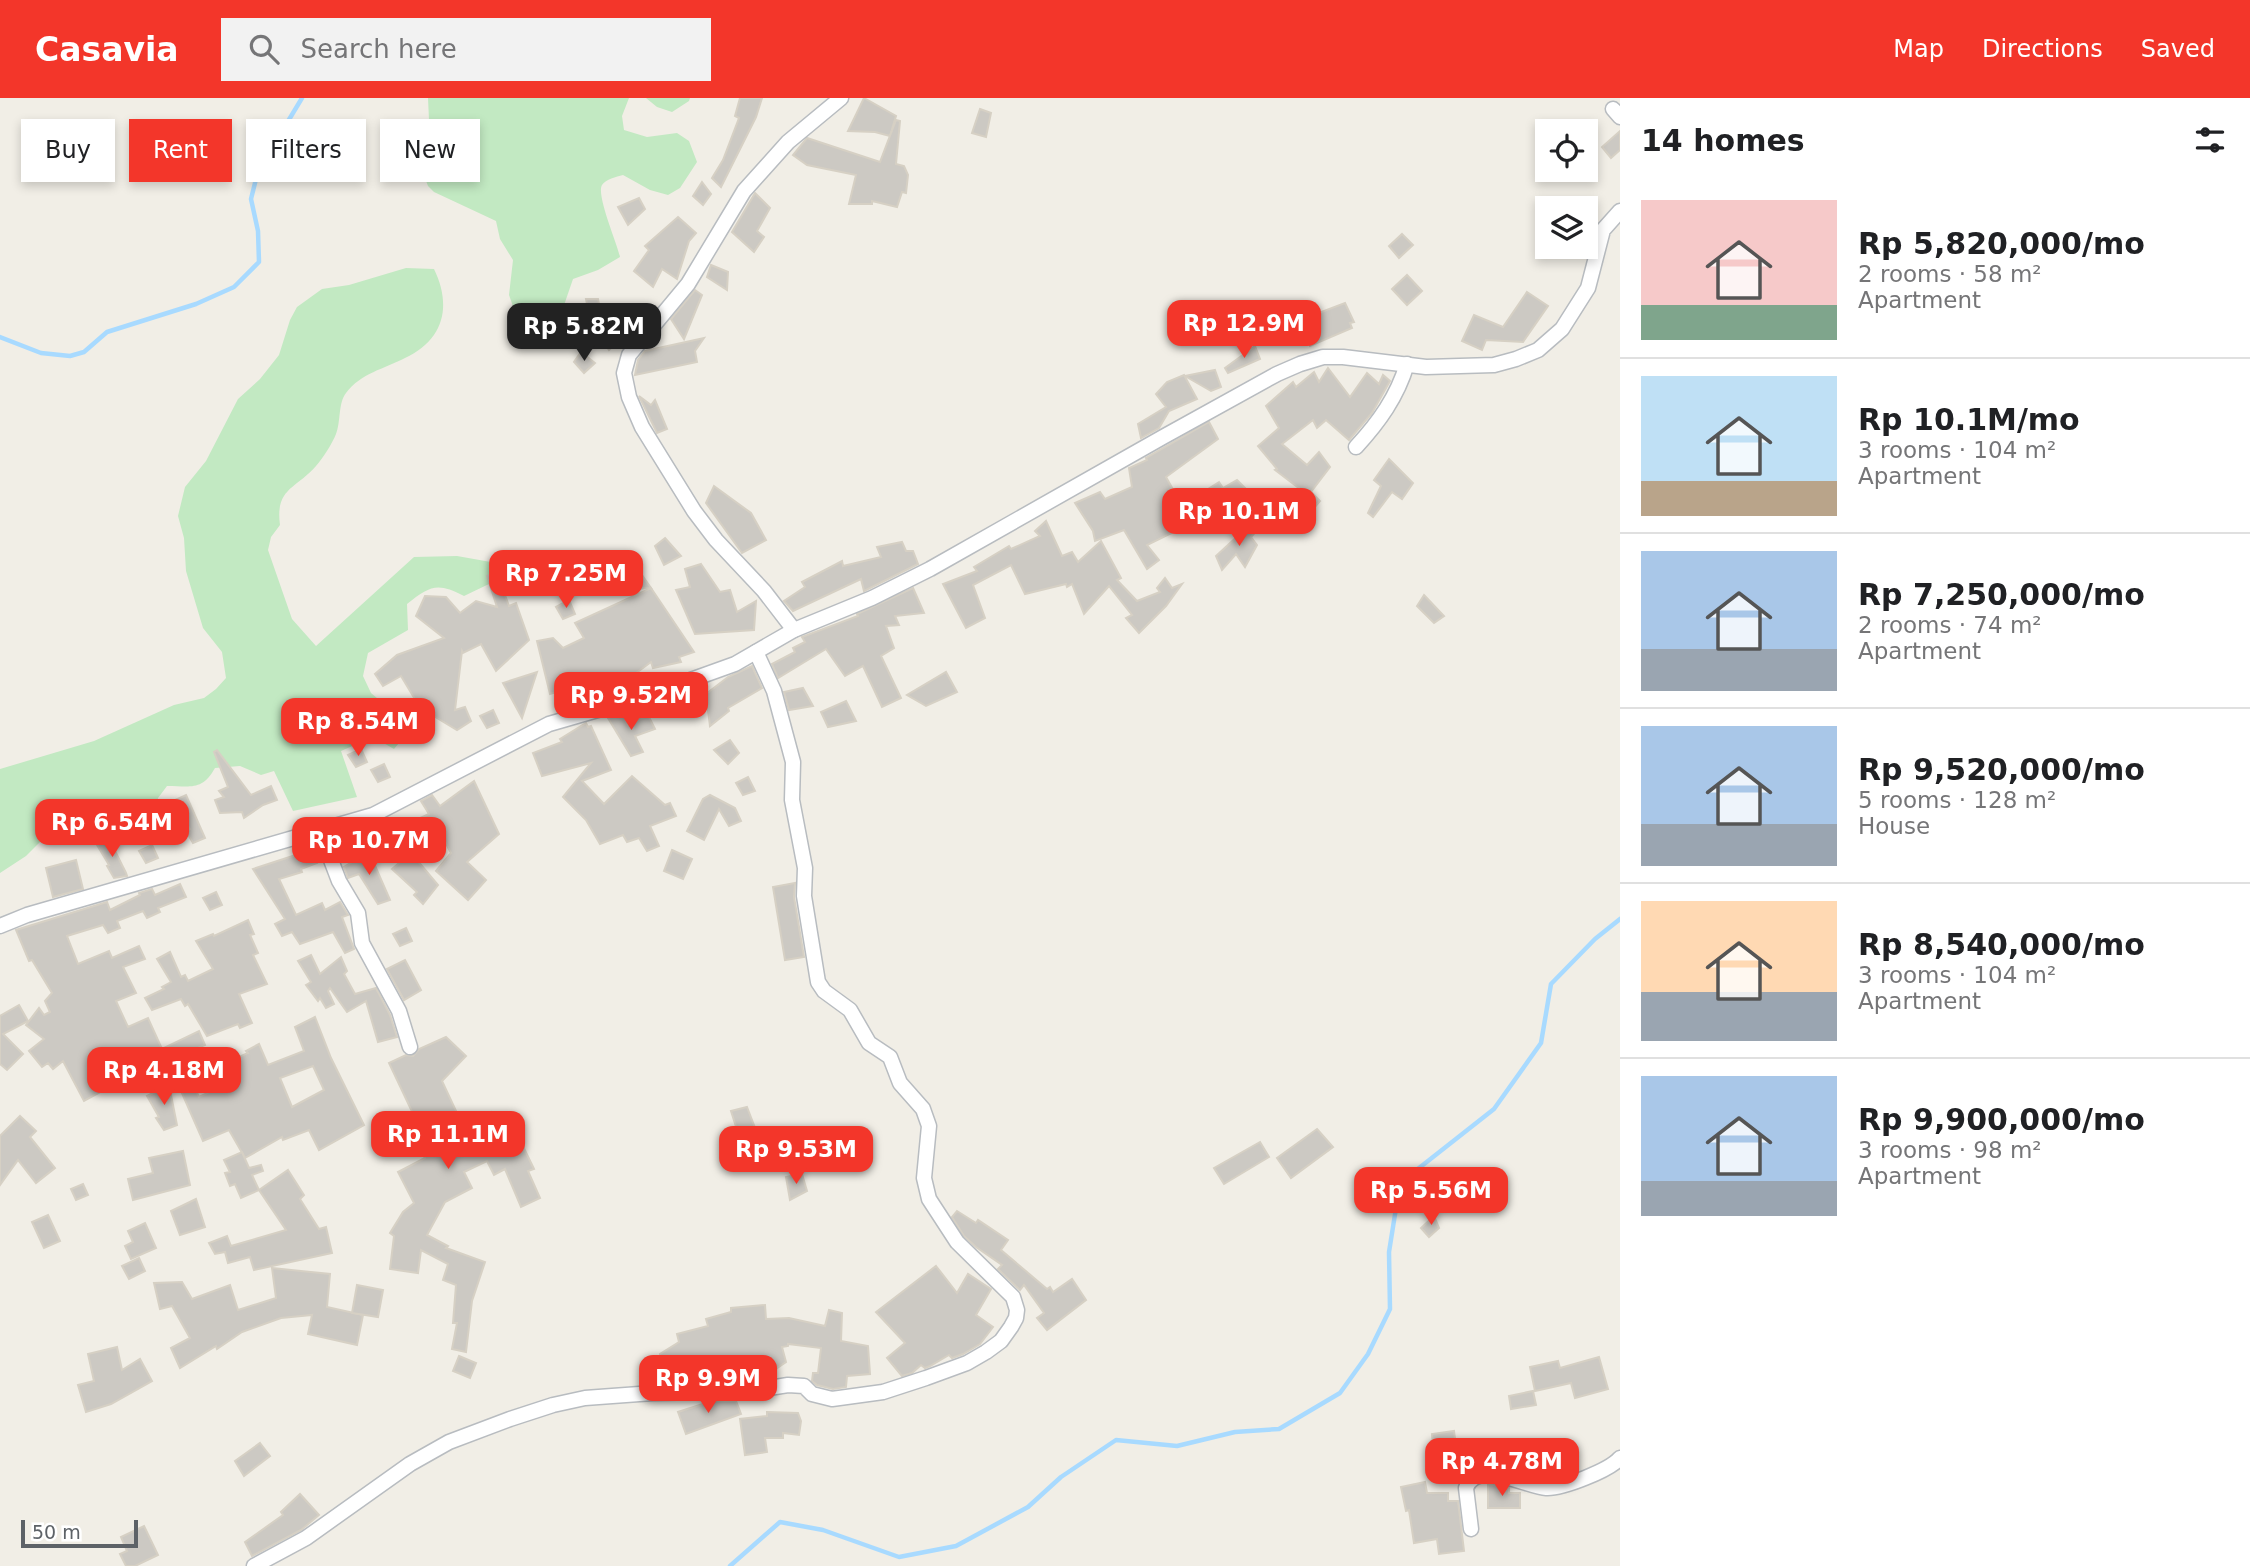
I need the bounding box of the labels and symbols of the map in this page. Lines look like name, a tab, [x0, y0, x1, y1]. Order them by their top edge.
pin: Rp 12.9M	[1172, 300, 1316, 360]
pin: Rp 5.82M	[512, 303, 656, 363]
pin: Rp 10.1M	[1167, 489, 1311, 548]
pin: Rp 7.25M	[494, 550, 638, 610]
pin: Rp 9.52M	[559, 672, 703, 732]
pin: Rp 8.54M	[286, 698, 430, 758]
pin: Rp 6.54M	[40, 800, 184, 859]
pin: Rp 10.7M	[297, 818, 441, 877]
pin: Rp 4.18M	[92, 1048, 236, 1107]
pin: Rp 11.1M	[376, 1112, 520, 1171]
pin: Rp 9.53M	[724, 1126, 868, 1186]
pin: Rp 5.56M	[1359, 1168, 1503, 1227]
pin: Rp 9.9M	[643, 1356, 773, 1415]
pin: Rp 4.78M	[1430, 1438, 1574, 1498]
scale bar	[21, 1517, 138, 1549]

